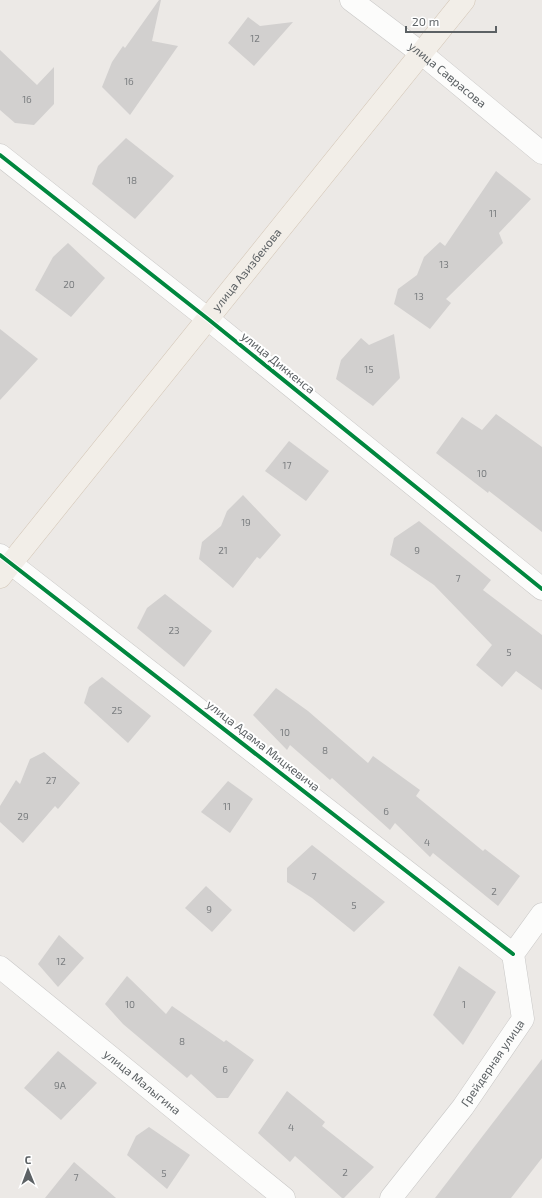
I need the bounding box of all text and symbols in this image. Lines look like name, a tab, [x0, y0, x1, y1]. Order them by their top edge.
scale bar	[406, 8, 496, 34]
text: 20 m	[412, 14, 439, 28]
house number: 12	[250, 32, 260, 44]
street label: улица Саврасова	[406, 38, 489, 110]
house number: 16	[124, 75, 134, 87]
house number: 16	[22, 93, 32, 105]
house number: 18	[127, 174, 137, 186]
house number: 11	[489, 207, 497, 219]
street label: улица Азизбекова	[209, 225, 284, 314]
house number: 13	[439, 258, 449, 270]
house number: 20	[63, 278, 75, 290]
house number: 13	[414, 290, 424, 302]
street label: улица Диккенса	[238, 328, 318, 397]
house number: 15	[364, 363, 374, 375]
house number: 17	[282, 459, 292, 471]
house number: 10	[477, 467, 487, 479]
house number: 19	[241, 516, 251, 528]
house number: 21	[218, 544, 228, 556]
house number: 9	[414, 544, 420, 556]
house number: 7	[455, 572, 461, 584]
house number: 23	[168, 624, 180, 636]
house number: 5	[506, 646, 512, 658]
street label: улица Адама Мицкевича	[204, 697, 323, 795]
house number: 25	[112, 704, 122, 716]
house number: 10	[280, 726, 290, 738]
house number: 8	[322, 744, 328, 756]
house number: 27	[46, 774, 56, 786]
house number: 11	[223, 800, 231, 812]
house number: 6	[383, 805, 389, 817]
house number: 29	[17, 810, 29, 822]
house number: 4	[424, 836, 430, 848]
house number: 7	[311, 870, 317, 882]
house number: 2	[491, 885, 497, 897]
house number: 5	[351, 899, 357, 911]
house number: 9	[206, 903, 212, 915]
house number: 12	[56, 955, 66, 967]
house number: 10	[125, 998, 135, 1010]
house number: 1	[462, 998, 466, 1010]
street label: Грейдерная улица	[457, 1016, 527, 1109]
house number: 8	[179, 1035, 185, 1047]
street label: улица Малыгина	[101, 1046, 184, 1117]
house number: 6	[222, 1063, 228, 1075]
house number: 9А	[54, 1079, 67, 1091]
house number: 4	[288, 1121, 294, 1133]
north arrow	[8, 1150, 48, 1190]
text: С	[24, 1153, 32, 1166]
house number: 2	[342, 1166, 348, 1178]
house number: 5	[161, 1167, 167, 1179]
house number: 7	[73, 1171, 79, 1183]

